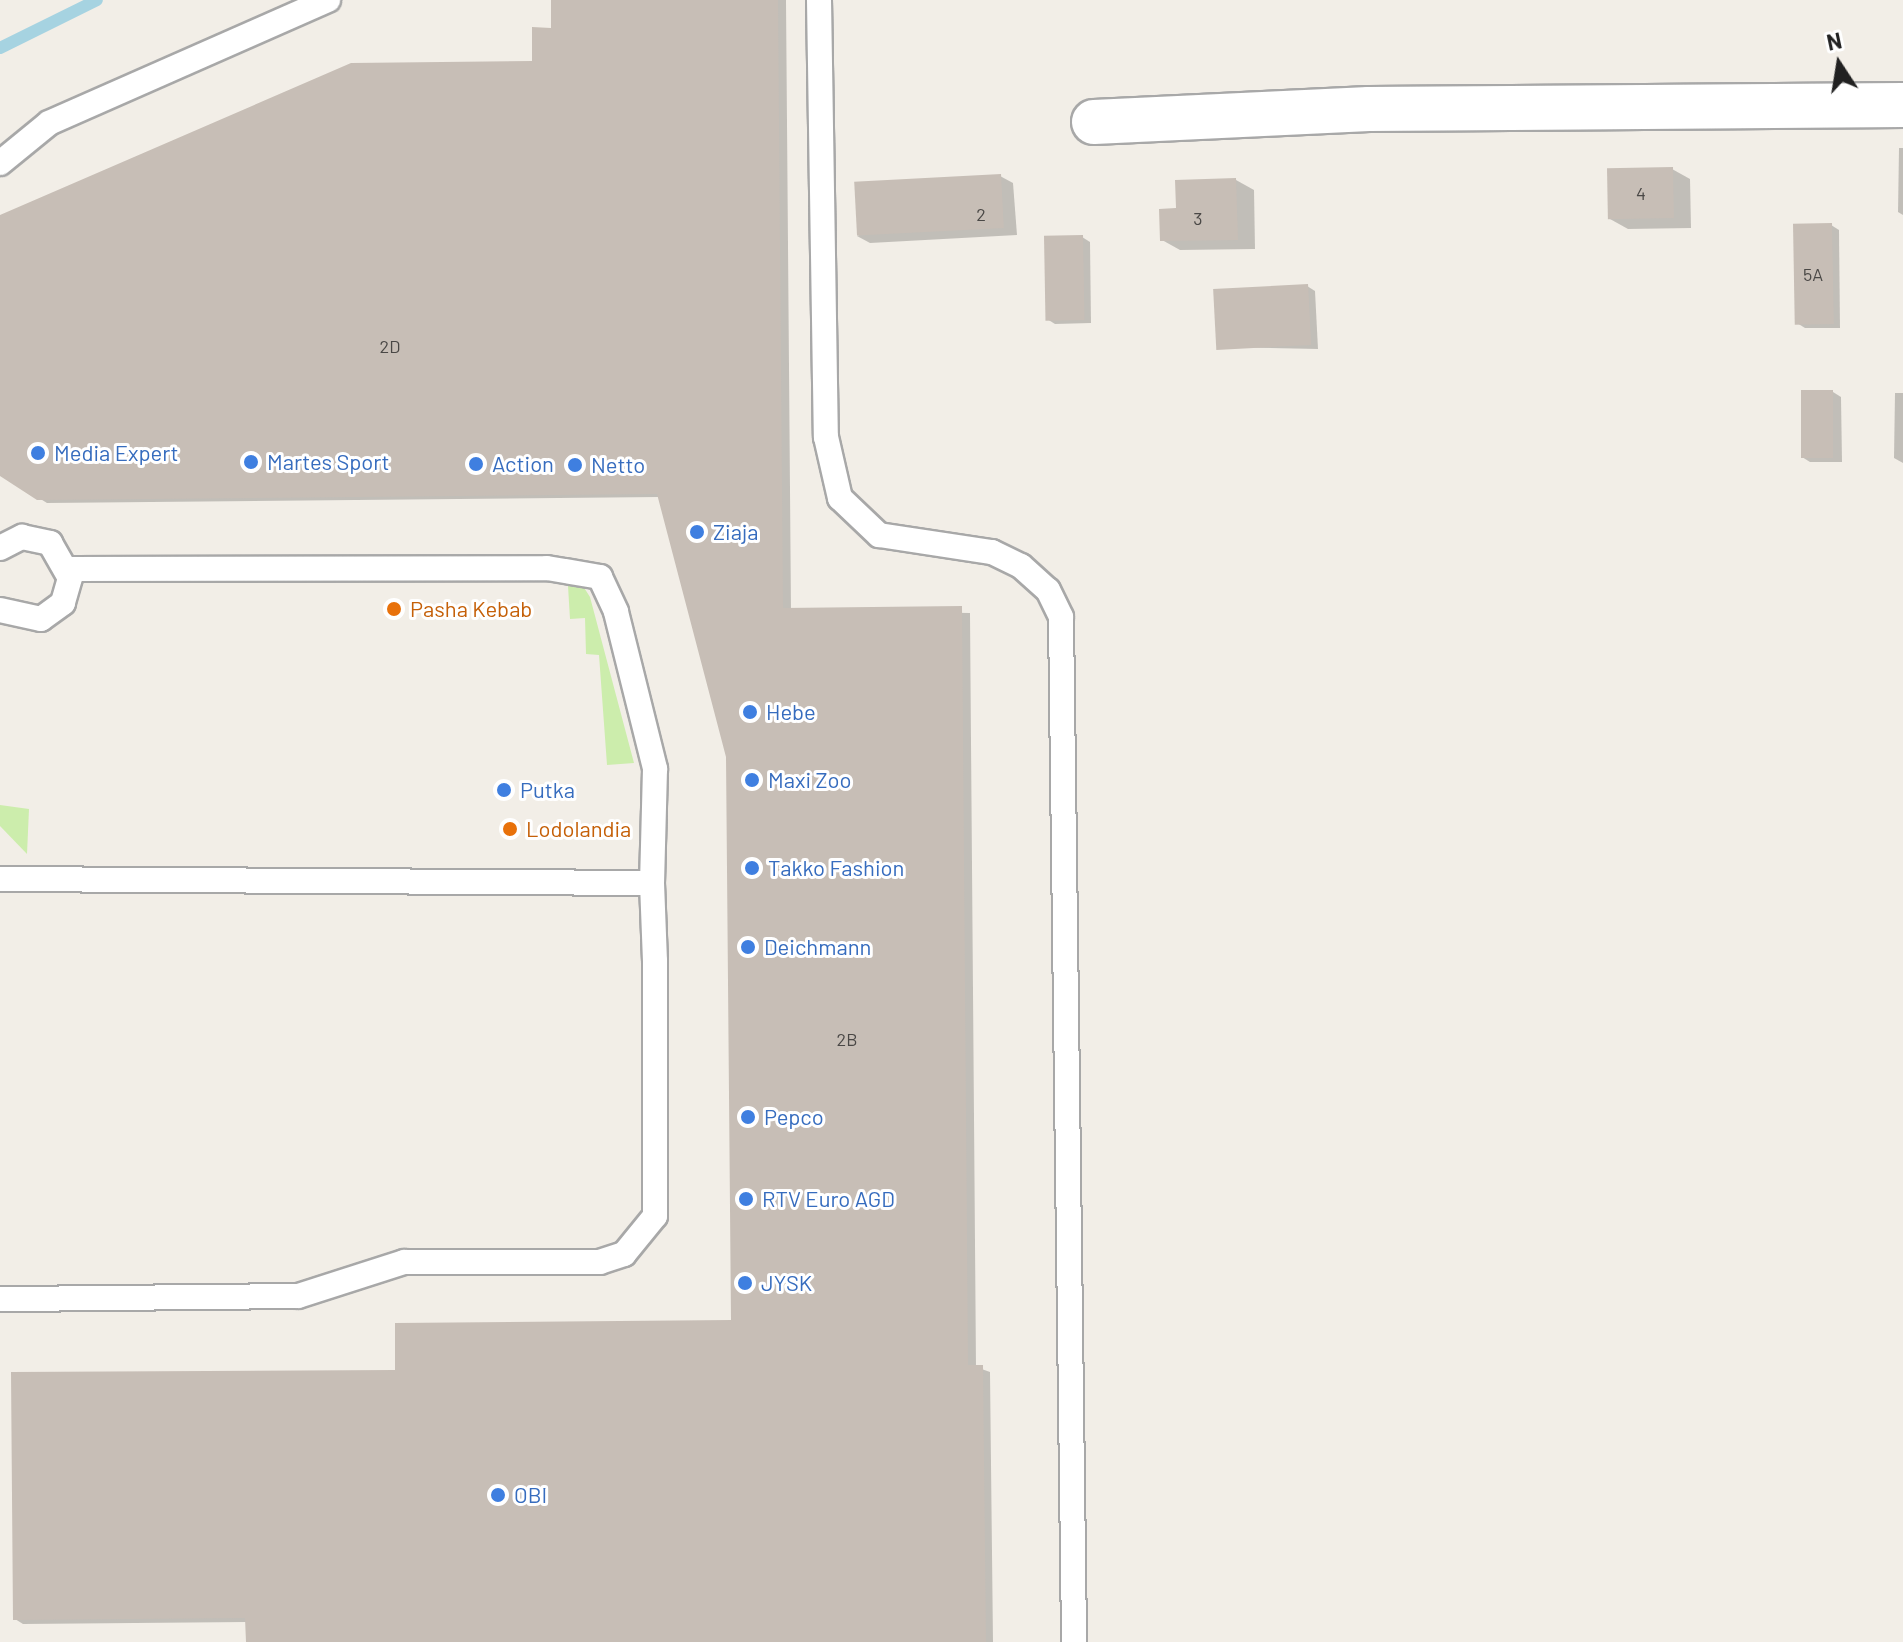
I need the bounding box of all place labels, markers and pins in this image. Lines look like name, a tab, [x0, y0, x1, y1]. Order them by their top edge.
place label: Media Expert	[54, 440, 179, 466]
marker: Media Expert	[29, 444, 47, 462]
place label: Martes Sport	[267, 449, 390, 475]
place label: Action	[492, 451, 554, 477]
place label: Netto	[591, 452, 645, 478]
marker: Martes Sport	[242, 453, 260, 471]
marker: Action	[467, 455, 485, 473]
marker: Netto	[566, 456, 584, 474]
place label: Ziaja	[713, 519, 759, 545]
marker: Ziaja	[688, 523, 706, 541]
place label: Pasha Kebab	[410, 596, 532, 622]
marker: Pasha Kebab	[385, 600, 403, 618]
place label: Hebe	[766, 699, 816, 725]
marker: Hebe	[741, 703, 759, 721]
place label: Maxi Zoo	[768, 767, 852, 793]
marker: Maxi Zoo	[743, 771, 761, 789]
place label: Putka	[520, 777, 575, 803]
marker: Putka	[495, 781, 513, 799]
place label: Lodolandia	[526, 816, 631, 842]
marker: Lodolandia	[501, 820, 519, 838]
place label: Takko Fashion	[768, 855, 904, 881]
marker: Takko Fashion	[743, 859, 761, 877]
place label: Deichmann	[764, 934, 871, 960]
marker: Deichmann	[739, 938, 757, 956]
place label: Pepco	[764, 1104, 824, 1130]
marker: Pepco	[739, 1108, 757, 1126]
place label: RTV Euro AGD	[762, 1186, 895, 1212]
marker: RTV Euro AGD	[737, 1190, 755, 1208]
place label: JYSK	[761, 1270, 812, 1296]
marker: JYSK	[736, 1274, 754, 1292]
place label: OBI	[514, 1482, 547, 1508]
marker: OBI	[489, 1486, 507, 1504]

